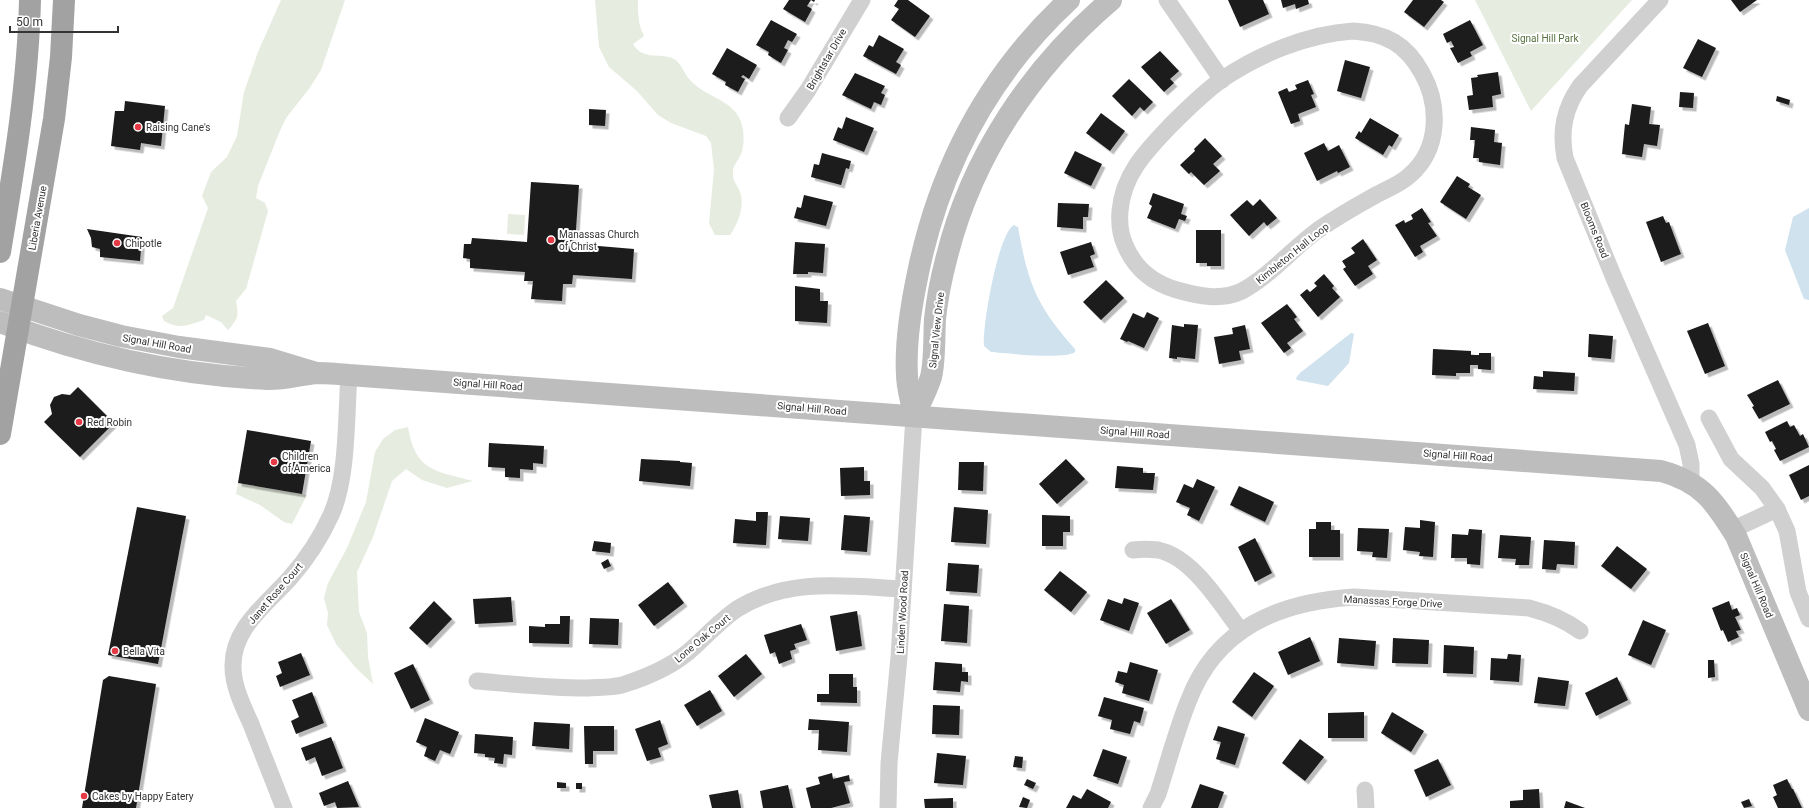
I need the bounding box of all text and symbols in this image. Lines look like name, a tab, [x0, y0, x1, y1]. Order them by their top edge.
scale bar	[10, 8, 118, 34]
text: 50 m	[16, 15, 43, 29]
street label: Brightstar Drive	[805, 27, 848, 92]
park label: Signal Hill Park	[1512, 33, 1579, 44]
marker: Raising Cane's	[133, 122, 143, 132]
place label: Raising Cane's	[146, 122, 210, 133]
street label: Liberia Avenue	[26, 185, 49, 251]
street label: Blooms Road	[1578, 201, 1611, 260]
street label: Kimbleton Hall Loop	[1254, 221, 1331, 286]
place label: Manassas Church of Christ	[559, 229, 639, 252]
marker: Manassas Church of Christ	[546, 235, 556, 245]
marker: Chipotle	[112, 238, 122, 248]
place label: Chipotle	[125, 238, 162, 249]
street label: Signal View Drive	[927, 291, 946, 369]
street label: Signal Hill Road	[122, 332, 192, 355]
street label: Signal Hill Road	[453, 377, 523, 392]
street label: Signal Hill Road	[777, 400, 847, 417]
marker: Red Robin	[74, 417, 84, 427]
place label: Red Robin	[87, 417, 132, 428]
street label: Signal Hill Road	[1100, 425, 1170, 440]
street label: Signal Hill Road	[1423, 448, 1493, 463]
place label: Children of America	[282, 451, 331, 474]
marker: Children of America	[269, 457, 279, 467]
street label: Signal Hill Road	[1738, 551, 1775, 619]
street label: Janet Rose Court	[246, 561, 305, 626]
street label: Linden Wood Road	[895, 570, 910, 654]
street label: Manassas Forge Drive	[1343, 593, 1443, 610]
street label: Lone Oak Court	[672, 612, 732, 665]
marker: Bella Vita	[110, 646, 120, 656]
place label: Bella Vita	[123, 646, 165, 657]
marker: Cakes by Happy Eatery	[79, 791, 89, 801]
place label: Cakes by Happy Eatery	[92, 791, 194, 802]

